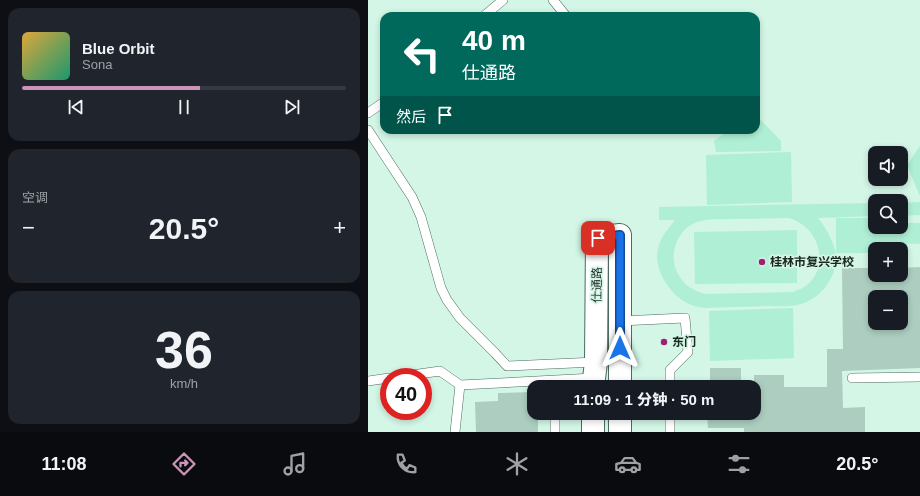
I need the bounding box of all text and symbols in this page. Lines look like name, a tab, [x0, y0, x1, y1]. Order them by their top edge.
text: 40 m	[462, 25, 526, 56]
icon: left	[396, 28, 448, 80]
text: Blue Orbit	[82, 40, 155, 57]
text: Sona	[82, 57, 112, 72]
text: 仕通路	[462, 63, 516, 83]
icon: previous	[65, 96, 87, 118]
icon: pause	[173, 96, 195, 118]
icon: next	[281, 96, 303, 118]
icon: arrive	[434, 104, 456, 126]
text: 然后	[396, 108, 426, 125]
map controls	[868, 146, 908, 330]
button: sound	[868, 146, 908, 186]
text: 空调	[22, 190, 48, 205]
button: search	[868, 194, 908, 234]
text: 20.5°	[149, 212, 219, 245]
text: −	[22, 215, 35, 240]
text: +	[333, 215, 346, 240]
pin	[581, 221, 615, 255]
icon: arrive	[587, 227, 609, 249]
button: +	[868, 242, 908, 282]
place label: 桂林市复兴学校	[770, 255, 854, 269]
marker: 桂林市复兴学校	[757, 257, 767, 267]
street label: 仕通路	[590, 267, 604, 303]
button: −	[868, 290, 908, 330]
text: 36	[155, 321, 213, 379]
position arrow	[599, 327, 641, 369]
place label: 东门	[672, 335, 696, 349]
marker: 东门	[659, 337, 669, 347]
speed limit sign: 40	[380, 368, 432, 420]
text: km/h	[170, 376, 198, 391]
text: 11:09 · 1 分钟 · 50 m	[574, 391, 714, 408]
icon: directions	[170, 450, 198, 478]
icon: music	[281, 450, 309, 478]
icon: phone	[392, 450, 420, 478]
icon: climate	[503, 450, 531, 478]
icon: car	[614, 450, 642, 478]
icon: filters	[725, 450, 753, 478]
text: 11:08	[42, 454, 87, 474]
text: 20.5°	[836, 454, 878, 474]

